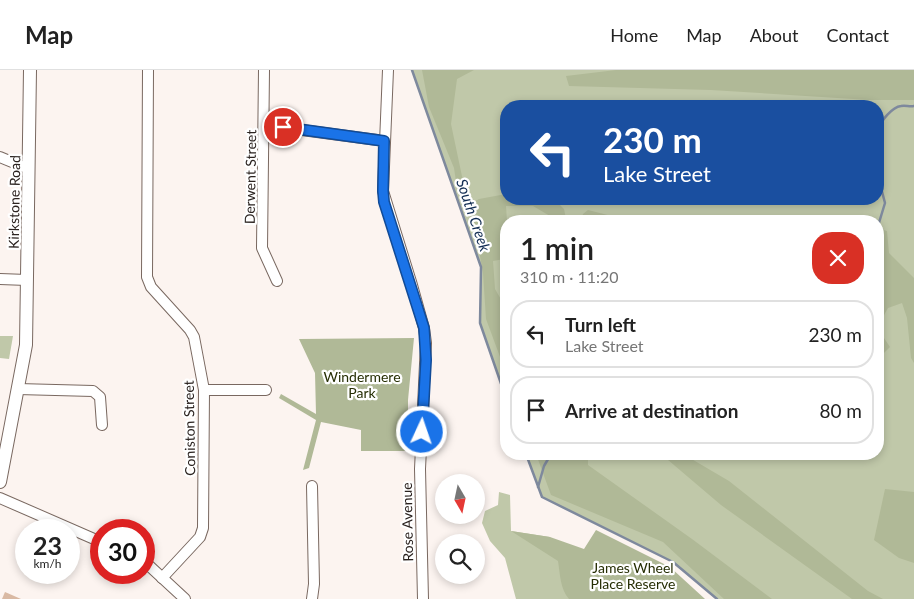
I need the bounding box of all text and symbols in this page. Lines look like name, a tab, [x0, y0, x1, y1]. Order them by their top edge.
text: Map	[25, 20, 73, 49]
text: Home	[610, 24, 658, 46]
text: Map	[686, 24, 722, 46]
text: About	[750, 24, 799, 46]
text: Contact	[827, 24, 889, 46]
pin	[262, 106, 304, 148]
icon: arrive	[269, 113, 297, 141]
text: 230 m	[603, 118, 702, 160]
icon: left	[520, 120, 585, 185]
street label: Derwent Street	[241, 130, 259, 224]
street label: Kirkstone Road	[5, 155, 23, 249]
text: Lake Street	[603, 160, 711, 187]
water label: South Creek	[453, 176, 495, 255]
text: 1 min	[520, 230, 594, 266]
button: close	[812, 232, 864, 284]
text: 310 m · 11:20	[520, 267, 619, 286]
text: Turn left	[565, 313, 636, 336]
icon: left	[522, 320, 550, 348]
text: 230 m	[808, 323, 862, 346]
text: Lake Street	[565, 336, 644, 355]
park label: Windermere Park	[323, 368, 401, 401]
street label: Coniston Street	[180, 380, 198, 476]
icon: arrive	[522, 396, 550, 424]
text: Arrive at destination	[565, 399, 738, 422]
text: 80 m	[819, 399, 862, 422]
position arrow	[395, 405, 447, 457]
north arrow	[435, 474, 485, 524]
map controls	[435, 474, 485, 584]
street label: Rose Avenue	[398, 482, 416, 562]
speed limit sign: 30	[90, 519, 155, 584]
text: 23	[33, 530, 62, 560]
button: search	[435, 534, 485, 584]
text: km/h	[33, 556, 62, 571]
park label: James Wheel Place Reserve	[591, 559, 675, 592]

